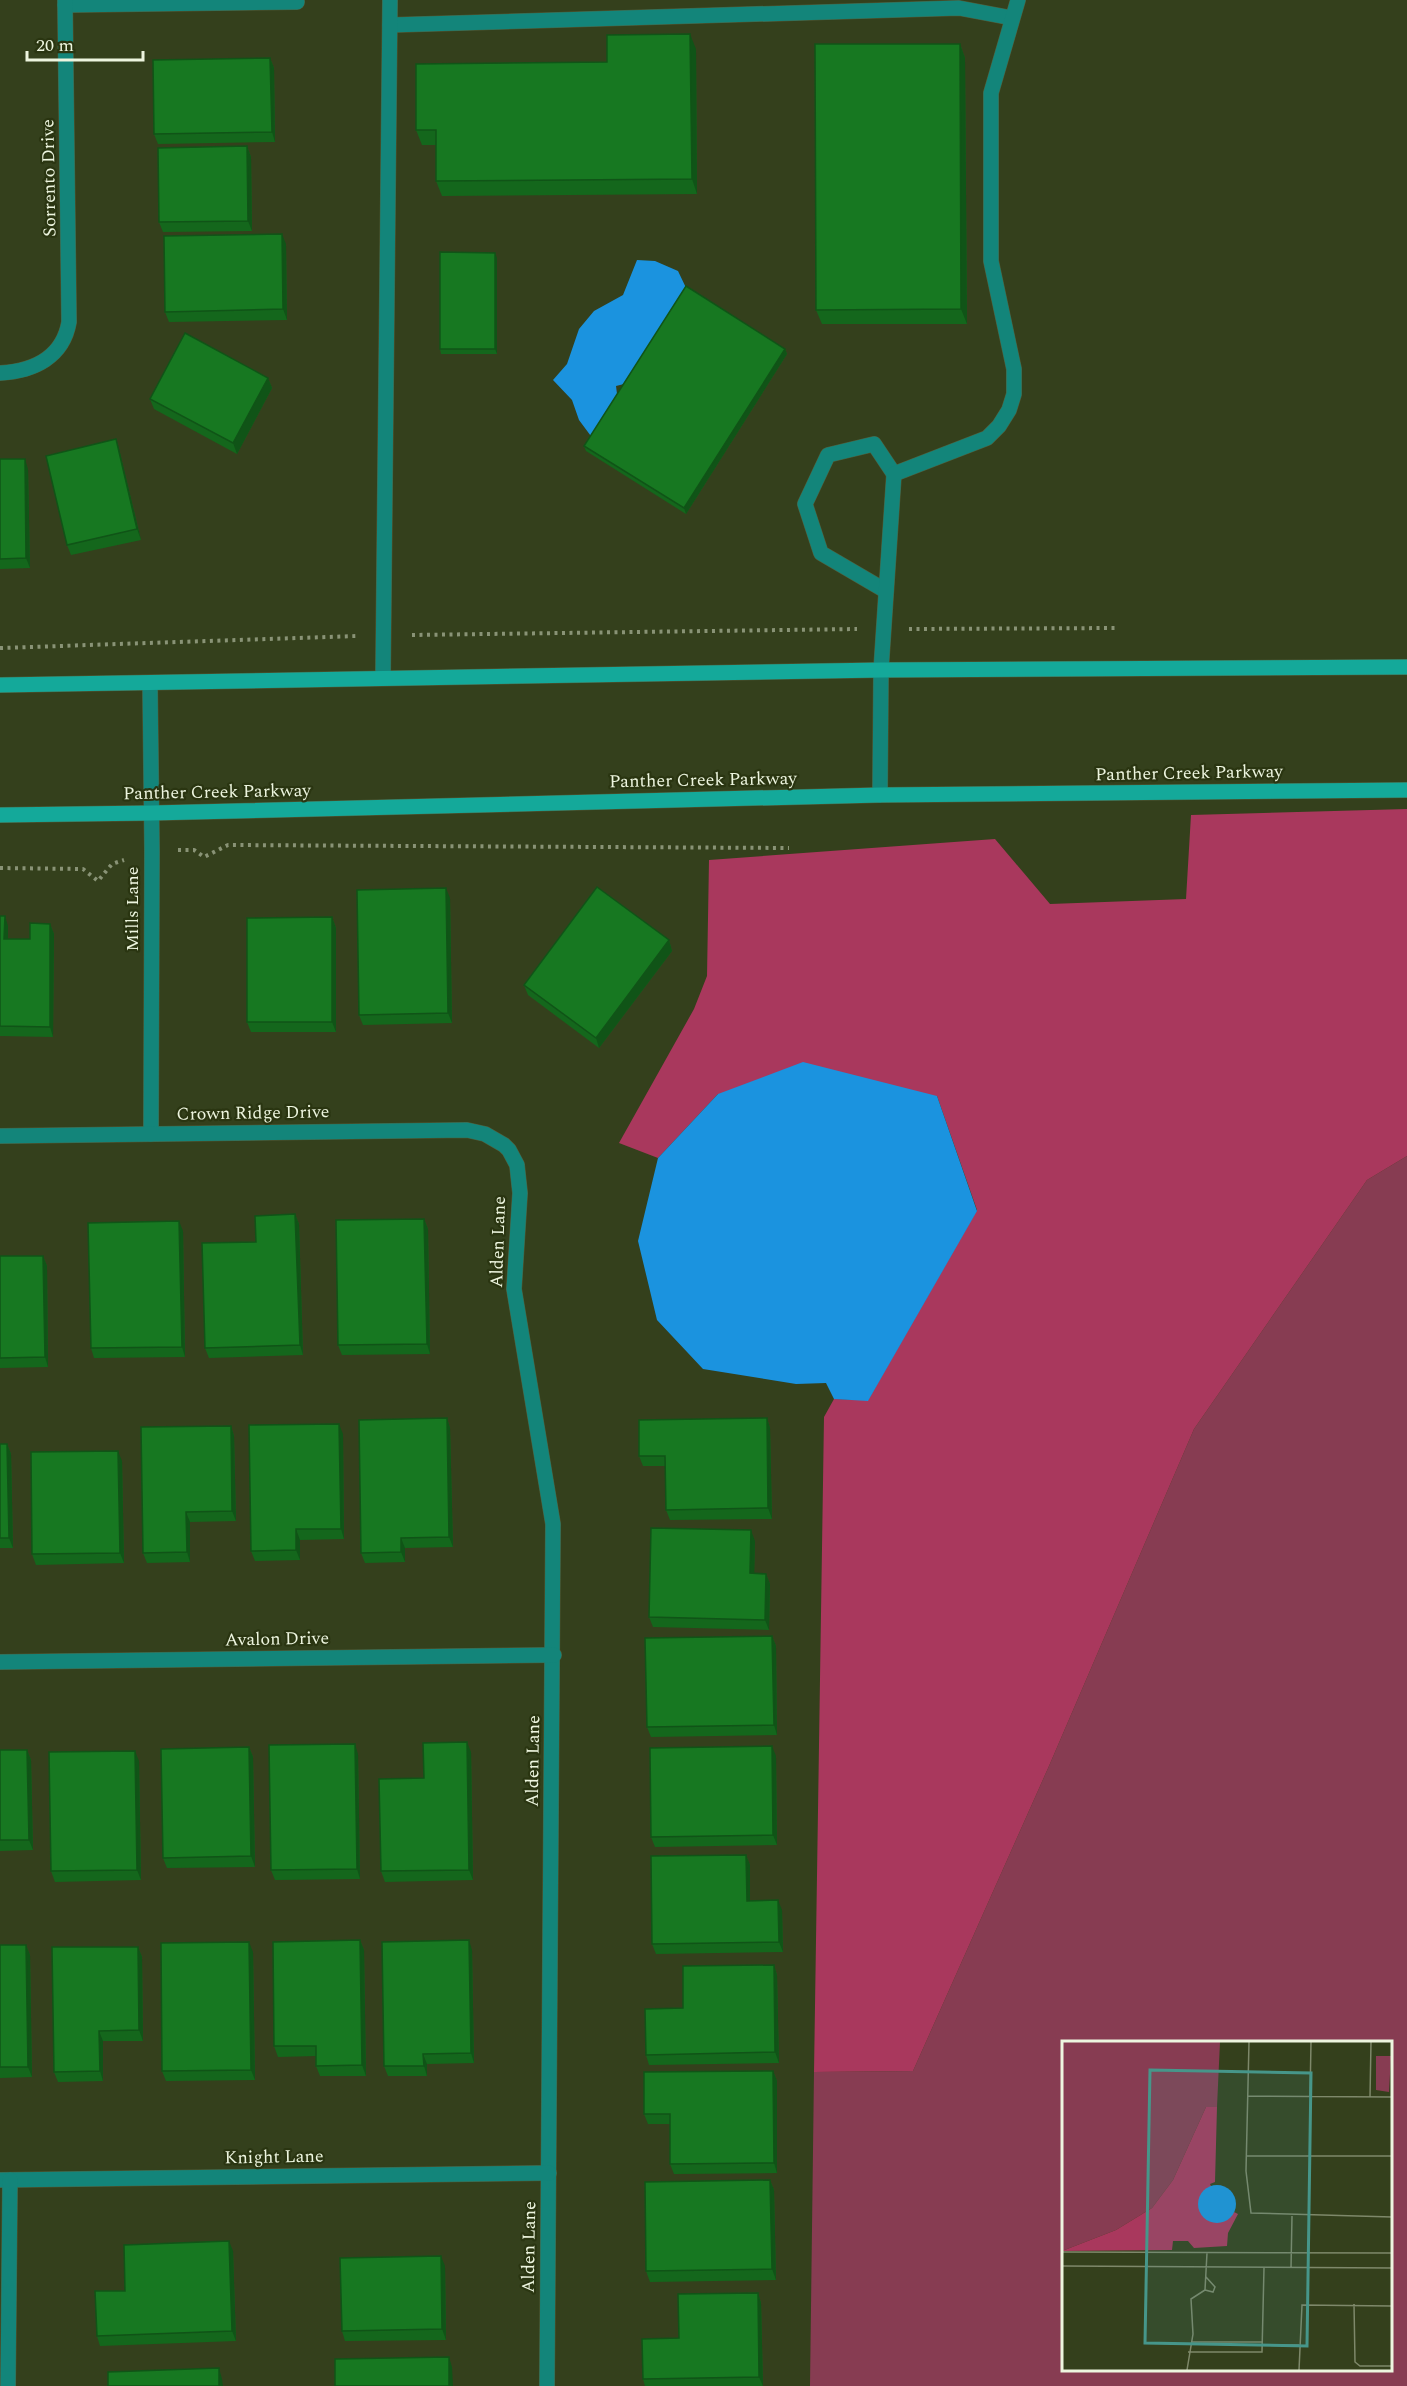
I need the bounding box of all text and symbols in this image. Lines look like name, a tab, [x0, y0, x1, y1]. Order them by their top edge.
scale bar	[27, 24, 142, 62]
text: 20 m	[36, 32, 74, 59]
street label: Sorrento Drive	[34, 119, 64, 237]
street label: Panther Creek Parkway	[1095, 758, 1284, 788]
street label: Panther Creek Parkway	[609, 765, 798, 795]
street label: Panther Creek Parkway	[123, 777, 312, 807]
street label: Mills Lane	[119, 866, 146, 952]
street label: Crown Ridge Drive	[176, 1098, 330, 1128]
street label: Alden Lane	[483, 1196, 513, 1288]
street label: Avalon Drive	[225, 1625, 329, 1653]
street label: Alden Lane	[519, 1715, 547, 1807]
inset map	[1062, 2041, 1392, 2371]
street label: Knight Lane	[224, 2143, 324, 2171]
street label: Alden Lane	[515, 2201, 543, 2293]

